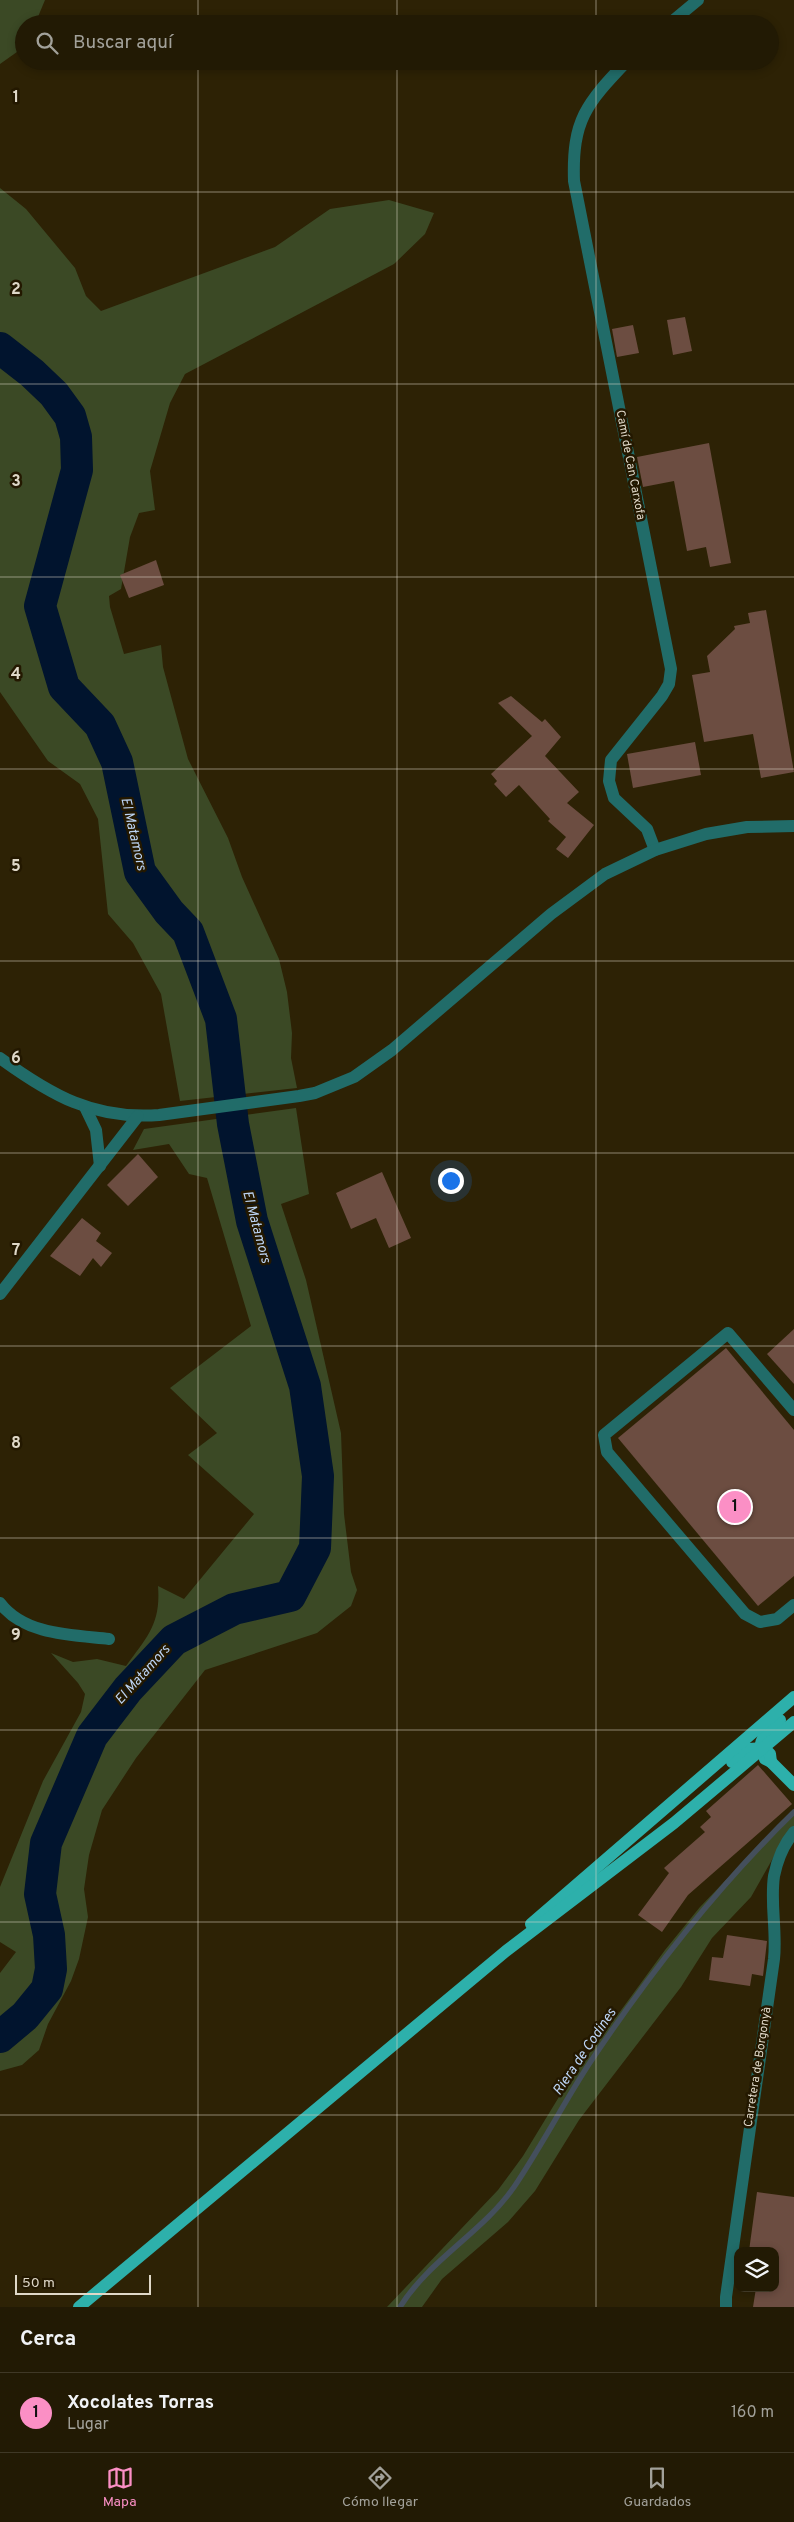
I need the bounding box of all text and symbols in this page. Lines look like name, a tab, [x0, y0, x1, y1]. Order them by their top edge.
search box	[15, 15, 779, 70]
icon: search	[33, 29, 61, 57]
text: Buscar aquí	[73, 31, 173, 55]
text: 1	[13, 88, 19, 108]
text: 2	[11, 280, 21, 300]
street label: Camí de Can Carxofa	[612, 409, 648, 521]
text: 3	[11, 472, 21, 492]
text: 4	[11, 665, 21, 685]
water label: El Matamors	[116, 796, 150, 873]
text: 5	[11, 857, 21, 877]
text: 6	[11, 1049, 21, 1069]
your location	[438, 1168, 464, 1194]
water label: El Matamors	[238, 1189, 274, 1266]
text: 7	[12, 1241, 20, 1261]
text: 8	[11, 1434, 21, 1454]
pin: 1	[719, 1488, 751, 1526]
text: 9	[11, 1626, 21, 1646]
water label: El Matamors	[112, 1641, 175, 1708]
water label: Riera de Codines	[550, 2005, 621, 2099]
street label: Carretera de Borgonyà	[741, 2006, 775, 2128]
map controls	[734, 2247, 779, 2292]
button: layers	[734, 2247, 779, 2292]
scale bar	[15, 2272, 151, 2295]
text: 50 m	[22, 2275, 55, 2292]
text: Cerca	[20, 2326, 76, 2353]
text: Xocolates Torras	[67, 2391, 214, 2415]
text: 1	[33, 2403, 39, 2423]
text: 160 m	[731, 2403, 774, 2423]
text: Lugar	[67, 2415, 109, 2435]
tab: Mapa	[103, 2464, 137, 2511]
tab: Cómo llegar	[342, 2464, 418, 2511]
tab: Guardados	[624, 2464, 691, 2511]

